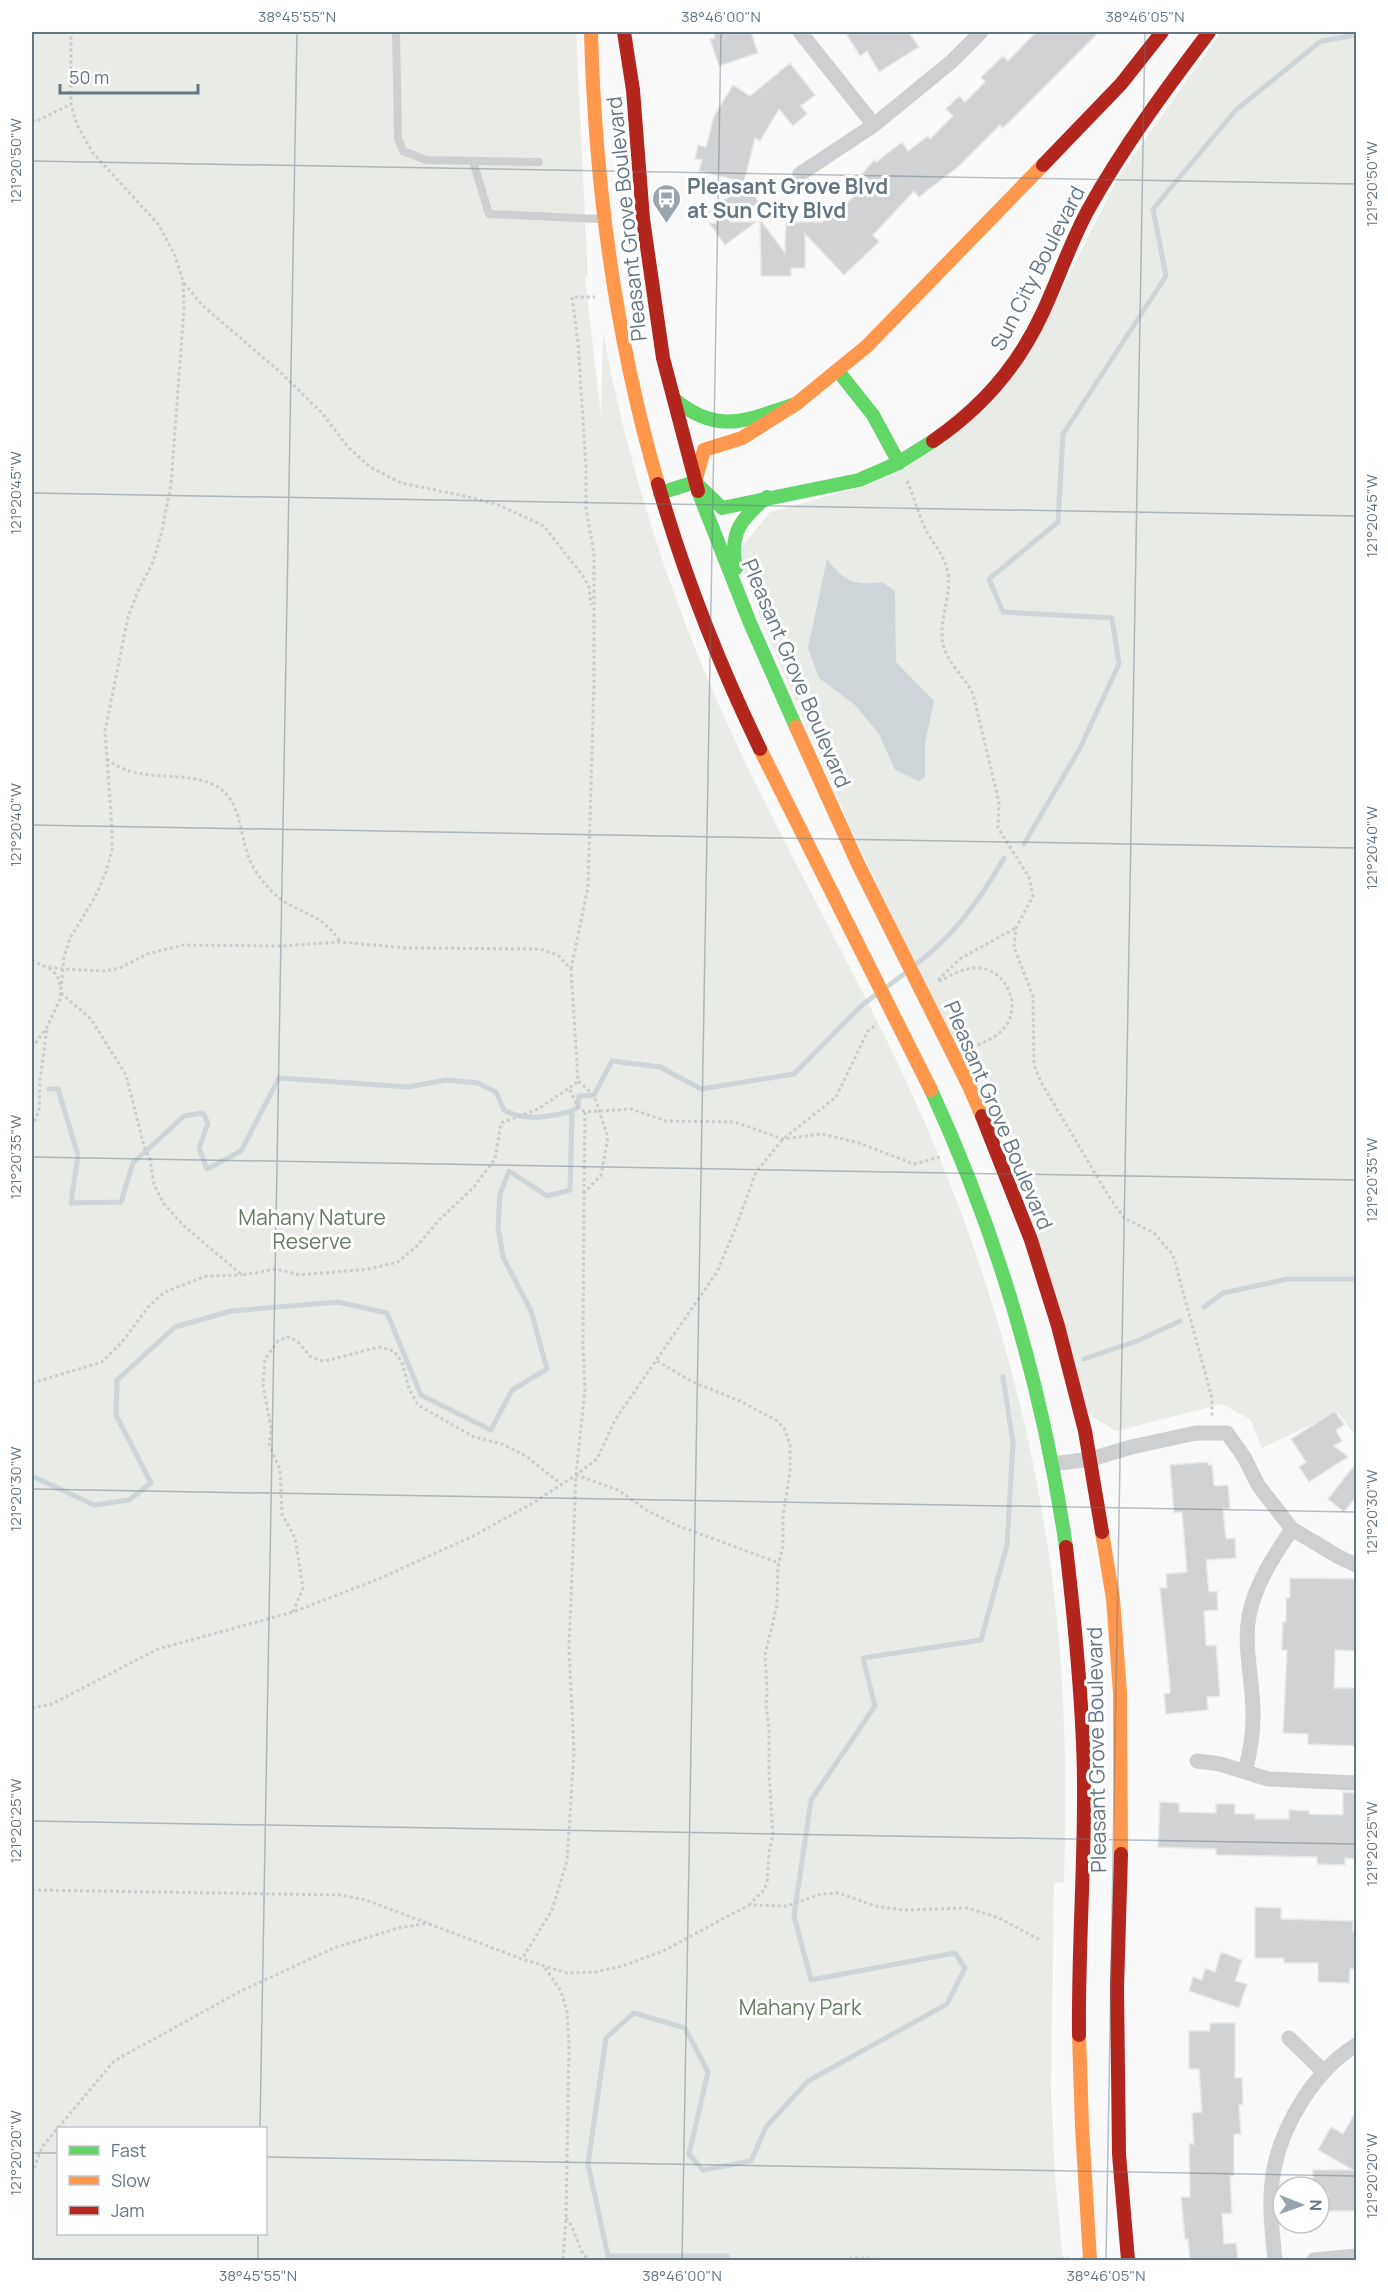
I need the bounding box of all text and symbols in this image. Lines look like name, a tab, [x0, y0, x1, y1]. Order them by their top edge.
text: 38°45'55"N	[258, 6, 336, 27]
text: 38°46'00"N	[681, 6, 761, 27]
text: 38°46'05"N	[1105, 6, 1185, 27]
scale bar	[60, 57, 198, 95]
text: 50 m	[69, 65, 109, 89]
street label: Pleasant Grove Boulevard	[599, 95, 653, 343]
text: 121°20'50"W	[5, 118, 26, 204]
text: 121°20'50"W	[1361, 141, 1382, 227]
place label: Pleasant Grove Blvd at Sun City Blvd	[687, 172, 888, 224]
street label: Sun City Boulevard	[983, 181, 1091, 355]
bus stop icon: Pleasant Grove Blvd at Sun City Blvd	[650, 182, 682, 224]
text: 121°20'45"W	[5, 451, 26, 535]
text: 121°20'45"W	[1361, 474, 1382, 558]
street label: Pleasant Grove Boulevard	[736, 554, 858, 792]
text: 121°20'40"W	[5, 783, 26, 867]
text: 121°20'40"W	[1361, 806, 1382, 890]
street label: Pleasant Grove Boulevard	[938, 996, 1060, 1234]
text: 121°20'35"W	[5, 1115, 26, 1199]
text: 121°20'35"W	[1361, 1138, 1382, 1222]
park label: Mahany Nature Reserve	[238, 1203, 386, 1255]
text: 121°20'30"W	[5, 1446, 26, 1532]
text: 121°20'30"W	[1361, 1469, 1382, 1555]
street label: Pleasant Grove Boulevard	[1080, 1627, 1112, 1873]
text: 121°20'25"W	[5, 1778, 26, 1864]
text: 121°20'25"W	[1361, 1801, 1382, 1887]
park label: Mahany Park	[739, 1993, 862, 2021]
text: 121°20'20"W	[5, 2110, 26, 2196]
legend	[57, 2127, 267, 2235]
text: 121°20'20"W	[1361, 2133, 1382, 2219]
text: Fast	[111, 2138, 146, 2162]
text: Slow	[111, 2168, 151, 2192]
north arrow	[1271, 2175, 1331, 2235]
text: Jam	[111, 2198, 145, 2222]
text: N	[1305, 2199, 1327, 2211]
text: 38°45'55"N	[219, 2265, 297, 2286]
text: 38°46'00"N	[642, 2265, 722, 2286]
text: 38°46'05"N	[1066, 2265, 1146, 2286]

